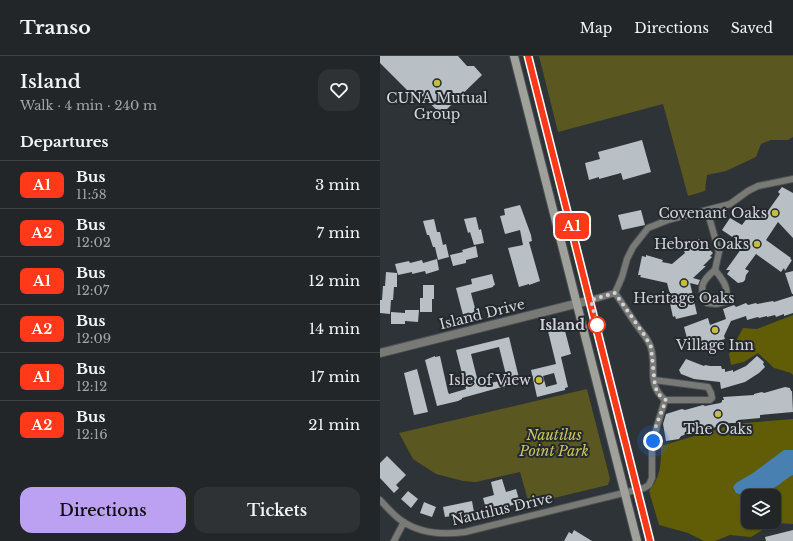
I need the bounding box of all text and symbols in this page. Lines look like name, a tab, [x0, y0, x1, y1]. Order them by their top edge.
text: Transo	[20, 16, 91, 39]
text: Map	[580, 19, 612, 37]
text: Directions	[634, 19, 709, 37]
text: Saved	[731, 19, 773, 37]
button: heart	[318, 69, 360, 111]
text: Island	[20, 70, 81, 93]
marker: CUNA Mutual Group	[432, 78, 442, 88]
place label: CUNA Mutual Group	[386, 89, 488, 123]
text: Walk · 4 min · 240 m	[20, 97, 157, 114]
text: Departures	[20, 132, 109, 151]
text: Bus	[76, 167, 106, 186]
text: 3 min	[315, 175, 360, 194]
text: A1	[33, 176, 51, 194]
text: 11:58	[76, 186, 107, 203]
place label: Covenant Oaks	[658, 204, 767, 222]
marker: Covenant Oaks	[770, 208, 780, 218]
line badge: A1	[554, 213, 590, 239]
text: Bus	[76, 215, 106, 234]
text: A1	[563, 217, 581, 235]
text: 7 min	[317, 223, 360, 242]
text: A2	[32, 224, 52, 242]
text: 12:02	[76, 234, 111, 251]
place label: Hebron Oaks	[654, 235, 749, 253]
marker: Hebron Oaks	[752, 239, 762, 249]
text: Bus	[76, 263, 106, 282]
text: 12 min	[308, 271, 360, 290]
text: A1	[33, 272, 51, 290]
marker: Heritage Oaks	[679, 278, 689, 288]
text: 12:07	[76, 282, 109, 299]
place label: Heritage Oaks	[633, 289, 735, 307]
street label: Island Drive	[437, 295, 527, 333]
text: Bus	[76, 311, 106, 330]
place label: Island	[540, 316, 585, 334]
marker: Island	[588, 316, 606, 334]
text: 14 min	[309, 319, 360, 338]
text: A2	[32, 320, 52, 338]
marker: Village Inn	[710, 325, 720, 335]
text: 12:09	[76, 330, 111, 347]
place label: Village Inn	[675, 336, 754, 354]
text: Bus	[76, 359, 106, 378]
text: 17 min	[310, 367, 360, 386]
text: A1	[33, 368, 51, 386]
place label: Isle of View	[449, 371, 531, 389]
marker: Isle of View	[534, 375, 544, 385]
text: 12:12	[76, 378, 107, 395]
text: Bus	[76, 407, 106, 426]
marker: The Oaks	[713, 409, 723, 419]
text: 21 min	[308, 415, 360, 434]
text: A2	[32, 416, 52, 434]
place label: The Oaks	[684, 420, 752, 438]
text: 12:16	[76, 426, 108, 443]
park label: Nautilus Point Park	[518, 426, 589, 460]
your location	[643, 431, 663, 451]
button: Directions	[20, 487, 186, 533]
button: Tickets	[194, 487, 360, 533]
street label: Nautilus Drive	[449, 489, 555, 529]
map controls	[741, 489, 781, 529]
button: layers	[741, 489, 781, 529]

